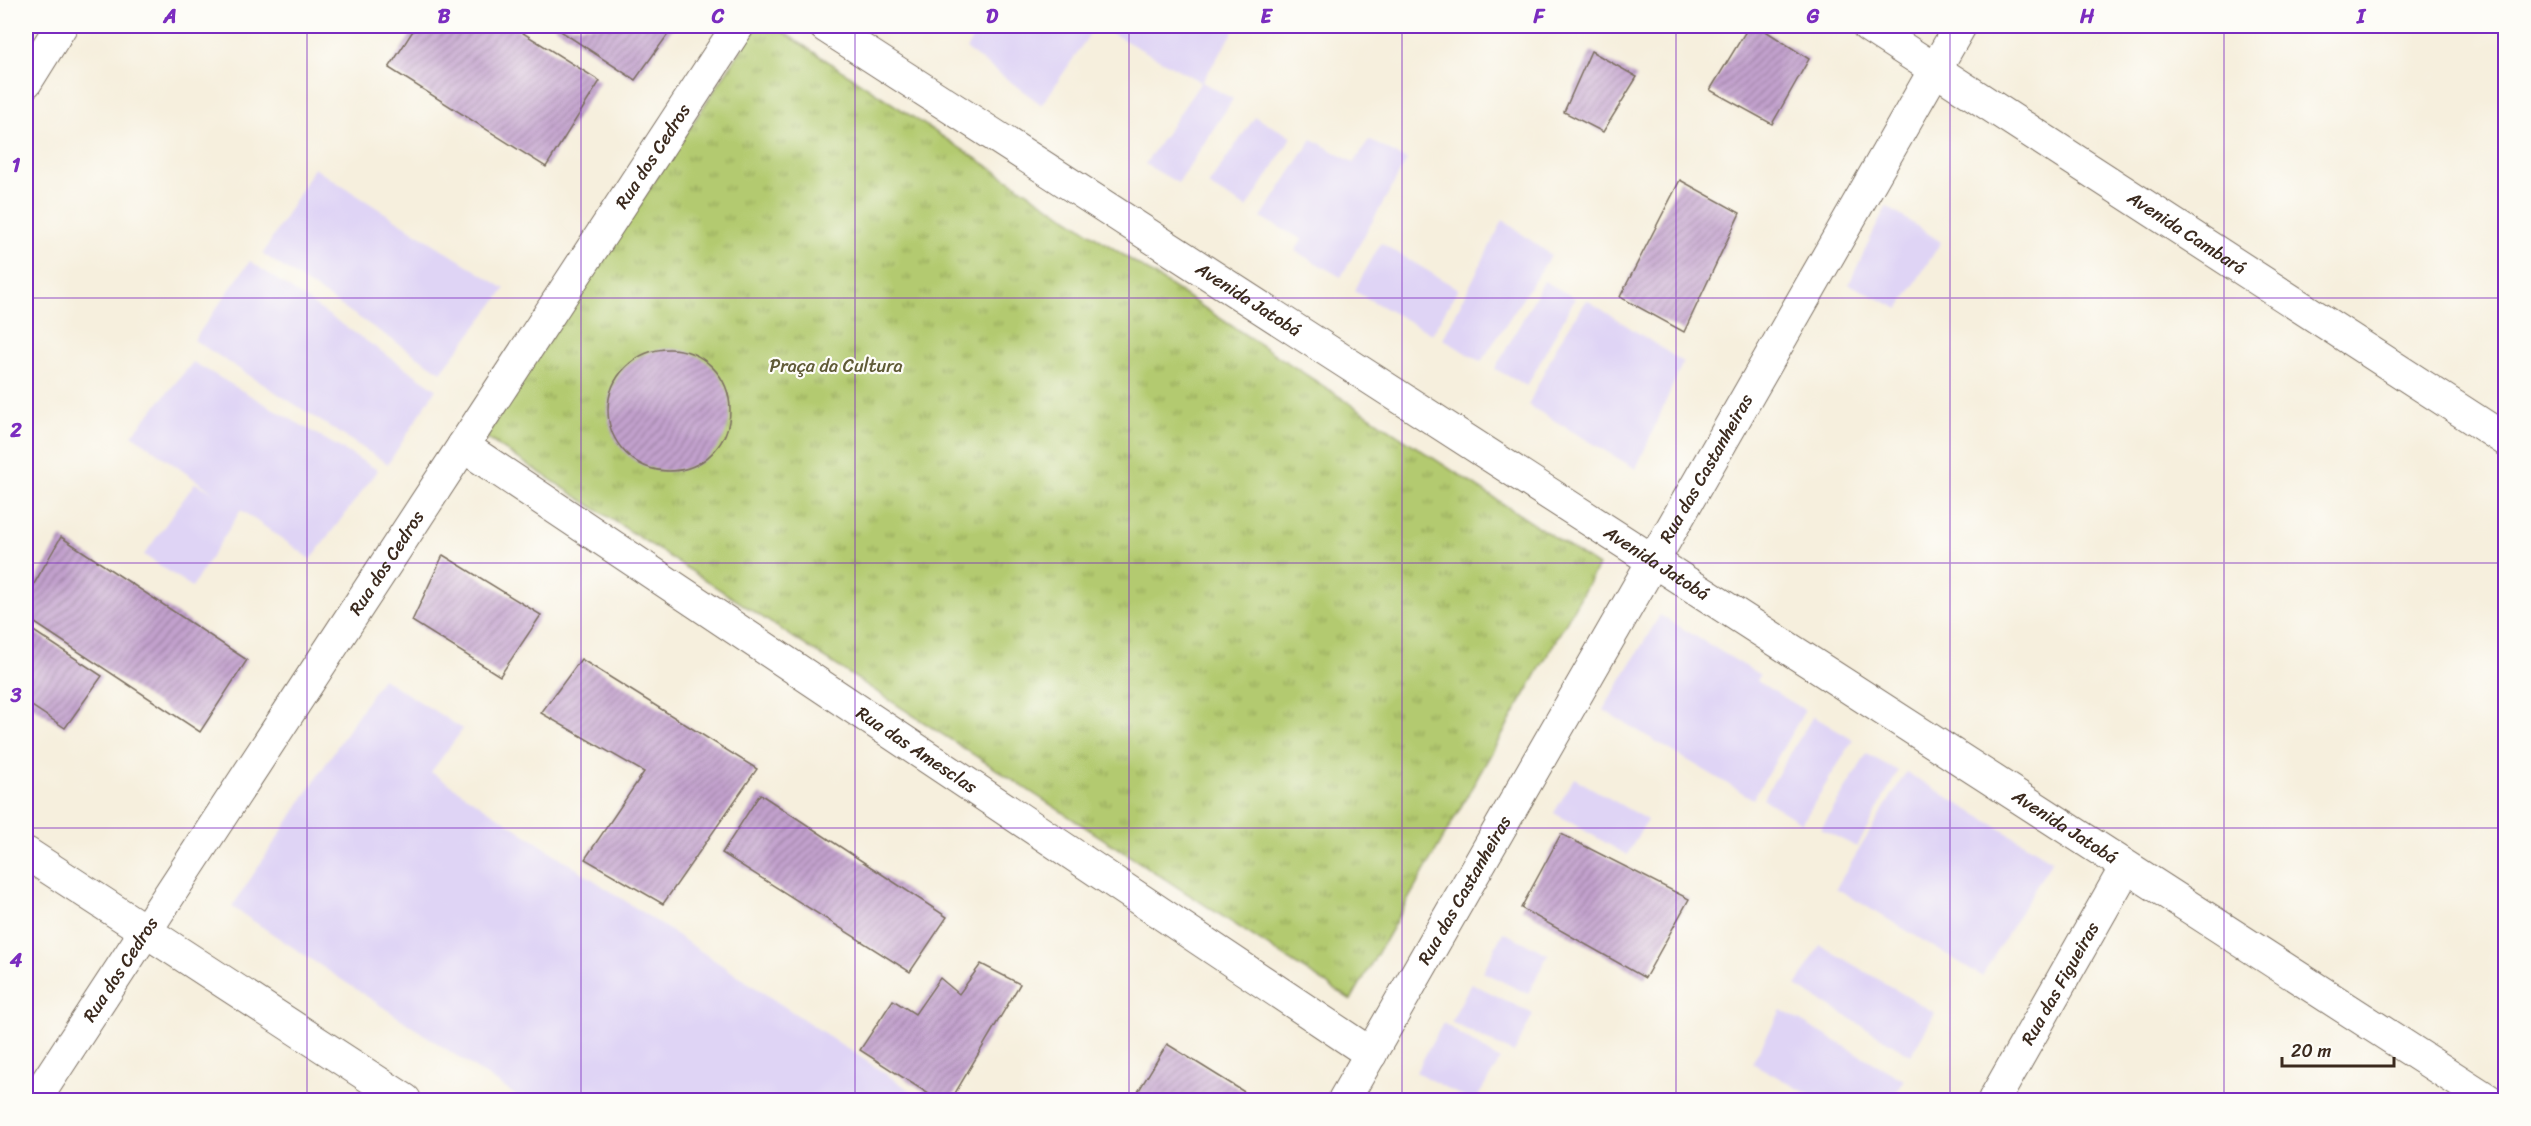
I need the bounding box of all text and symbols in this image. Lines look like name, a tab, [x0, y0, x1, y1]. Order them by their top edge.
text: A	[162, 0, 177, 34]
text: B	[438, 0, 451, 34]
text: C	[711, 0, 725, 34]
text: D	[986, 0, 999, 34]
text: E	[1260, 0, 1273, 34]
text: F	[1533, 0, 1546, 34]
text: G	[1806, 0, 1820, 34]
text: H	[2079, 0, 2095, 34]
text: I	[2356, 0, 2367, 34]
street label: Rua dos Cedros	[606, 96, 700, 215]
text: 1	[12, 148, 21, 183]
street label: Avenida Cambará	[2120, 182, 2253, 283]
street label: Avenida Jatobá	[1188, 253, 1308, 346]
park label: Praça da Cultura	[769, 350, 903, 382]
street label: Rua das Castanheiras	[1651, 387, 1762, 549]
text: 2	[9, 413, 22, 448]
street label: Rua dos Cedros	[340, 503, 433, 622]
street label: Avenida Jatobá	[1596, 516, 1716, 609]
text: 3	[10, 678, 22, 713]
street label: Rua das Amesclas	[849, 697, 985, 803]
street label: Avenida Jatobá	[2005, 780, 2124, 873]
street label: Rua das Castanheiras	[1409, 809, 1520, 971]
street label: Rua dos Cedros	[74, 910, 167, 1029]
street label: Rua das Figueiras	[2012, 915, 2108, 1051]
text: 4	[9, 943, 23, 978]
scale bar	[2282, 1030, 2394, 1068]
text: 20 m	[2291, 1035, 2331, 1067]

